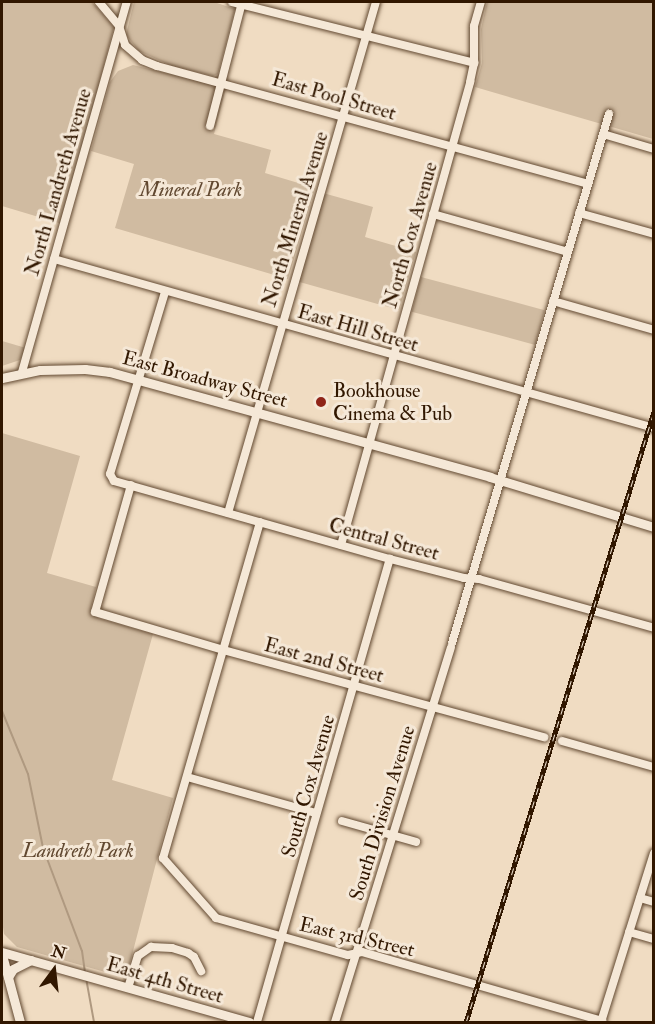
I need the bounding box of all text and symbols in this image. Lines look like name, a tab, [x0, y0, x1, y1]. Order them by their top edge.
street label: East Pool Street	[269, 67, 399, 125]
street label: North Landreth Avenue	[20, 86, 96, 278]
street label: North Mineral Avenue	[257, 128, 333, 310]
street label: North Cox Avenue	[378, 159, 442, 311]
park label: Mineral Park	[140, 177, 242, 201]
street label: East Hill Street	[295, 299, 421, 357]
street label: East Broadway Street	[120, 345, 290, 413]
place label: Bookhouse Cinema & Pub	[333, 378, 452, 425]
marker: Bookhouse Cinema & Pub	[314, 395, 328, 409]
street label: Central Street	[326, 513, 442, 565]
street label: East 2nd Street	[262, 633, 386, 687]
street label: South Cox Avenue	[276, 712, 340, 860]
street label: South Division Avenue	[344, 723, 420, 903]
park label: Landreth Park	[22, 838, 134, 862]
street label: East 3rd Street	[297, 912, 417, 962]
north arrow	[24, 940, 84, 1000]
text: N	[49, 941, 68, 964]
street label: East 4th Street	[104, 952, 226, 1008]

